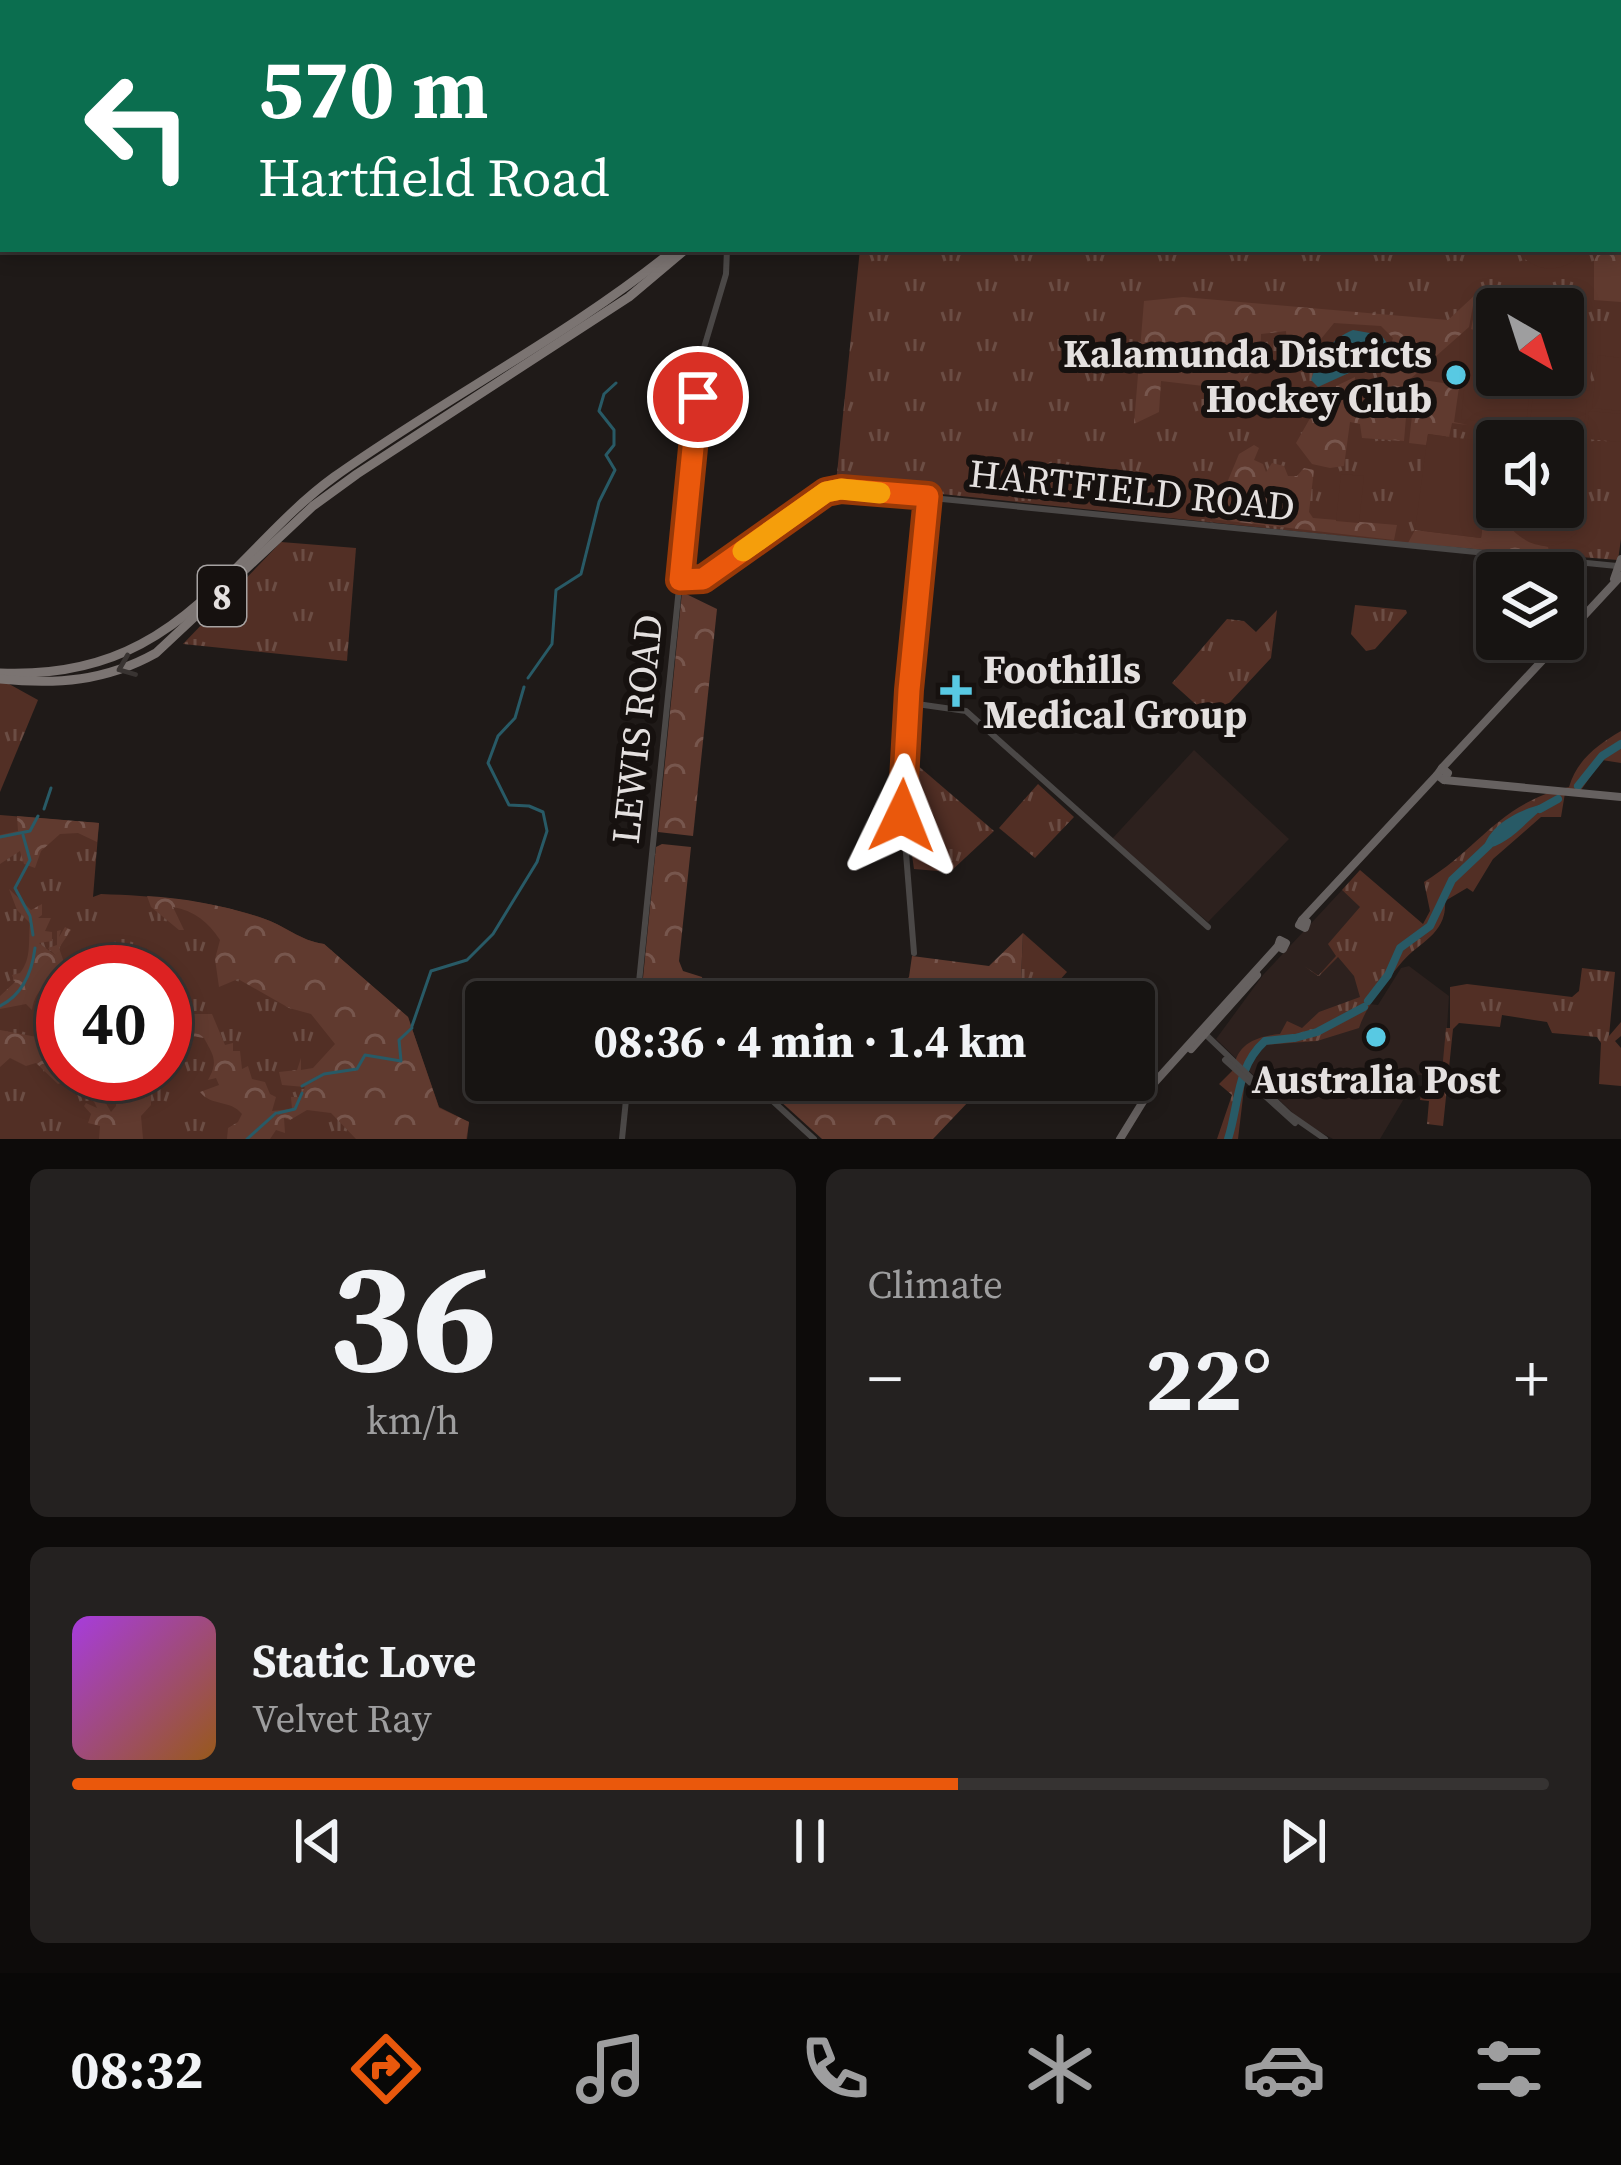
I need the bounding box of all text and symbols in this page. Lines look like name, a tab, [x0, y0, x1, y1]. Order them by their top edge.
text: 570 m	[258, 31, 489, 146]
icon: left	[60, 48, 216, 204]
text: Hartfield Road	[258, 140, 610, 214]
north arrow	[1476, 288, 1584, 396]
map controls	[1476, 288, 1584, 660]
place label: Kalamunda Districts Hockey Club	[1063, 327, 1432, 425]
pin	[647, 346, 749, 448]
marker: Kalamunda Districts Hockey Club	[1443, 362, 1469, 388]
icon: arrive	[665, 364, 731, 430]
button: sound	[1476, 420, 1584, 528]
street label: HARTFIELD ROAD	[967, 447, 1297, 533]
button: layers	[1476, 552, 1584, 660]
road number: 8	[198, 566, 246, 626]
street label: LEWIS ROAD	[599, 612, 675, 846]
place label: Foothills Medical Group	[983, 643, 1247, 741]
one-way arrow	[116, 653, 137, 677]
marker: Foothills Medical Group	[940, 675, 972, 707]
position arrow	[839, 753, 965, 879]
speed limit sign: 40	[36, 945, 192, 1101]
text: 08:36 · 4 min · 1.4 km	[594, 1010, 1027, 1072]
marker: Australia Post	[1363, 1024, 1389, 1050]
place label: Australia Post	[1251, 1053, 1502, 1106]
text: 36	[328, 1209, 497, 1423]
text: Climate	[868, 1258, 1003, 1311]
text: 22°	[1145, 1317, 1272, 1440]
text: −	[868, 1333, 902, 1423]
text: +	[1514, 1333, 1549, 1423]
text: km/h	[366, 1394, 459, 1447]
text: Static Love	[252, 1630, 476, 1692]
text: Velvet Ray	[252, 1692, 432, 1745]
icon: previous	[285, 1808, 351, 1874]
icon: pause	[777, 1808, 843, 1874]
icon: next	[1270, 1808, 1336, 1874]
icon: directions	[344, 2027, 428, 2111]
icon: music	[569, 2027, 653, 2111]
icon: phone	[793, 2027, 877, 2111]
icon: climate	[1018, 2027, 1102, 2111]
icon: car	[1242, 2027, 1326, 2111]
icon: filters	[1467, 2027, 1551, 2111]
text: 08:32	[70, 2032, 204, 2106]

